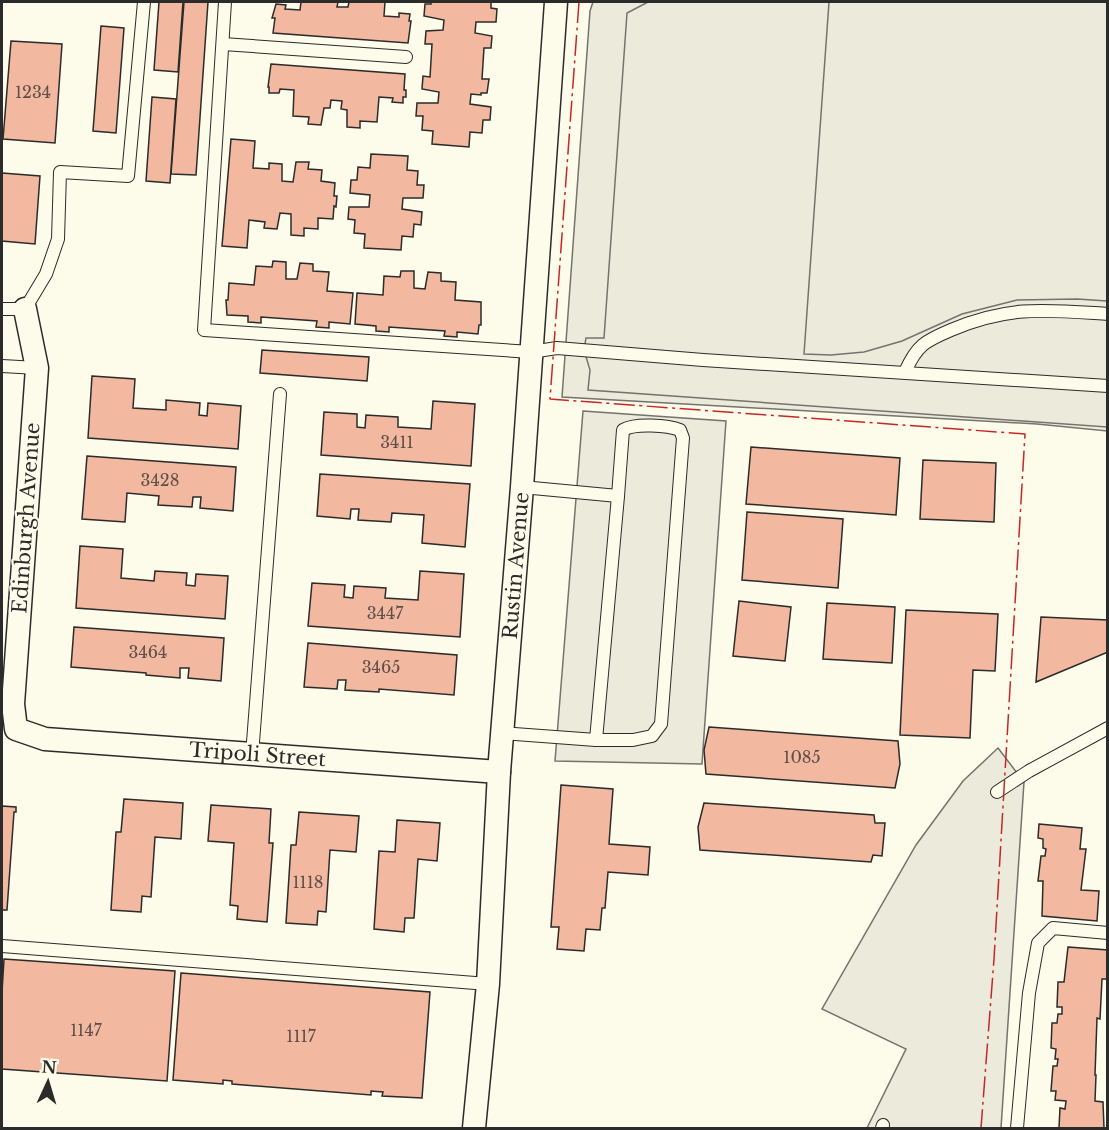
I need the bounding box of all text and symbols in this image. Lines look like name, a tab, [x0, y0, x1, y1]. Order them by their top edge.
house number: 1234	[15, 82, 51, 102]
street label: Edinburgh Avenue	[7, 422, 45, 614]
house number: 3411	[380, 432, 414, 452]
house number: 3428	[141, 470, 179, 490]
street label: Rustin Avenue	[498, 491, 534, 640]
house number: 3447	[367, 603, 404, 623]
house number: 3464	[129, 642, 167, 662]
house number: 3465	[362, 657, 400, 677]
street label: Tripoli Street	[188, 738, 327, 771]
house number: 1085	[783, 747, 821, 767]
house number: 1118	[292, 872, 324, 892]
house number: 1147	[70, 1020, 103, 1040]
house number: 1117	[286, 1026, 317, 1046]
north arrow	[18, 1052, 78, 1112]
text: N	[41, 1057, 57, 1078]

